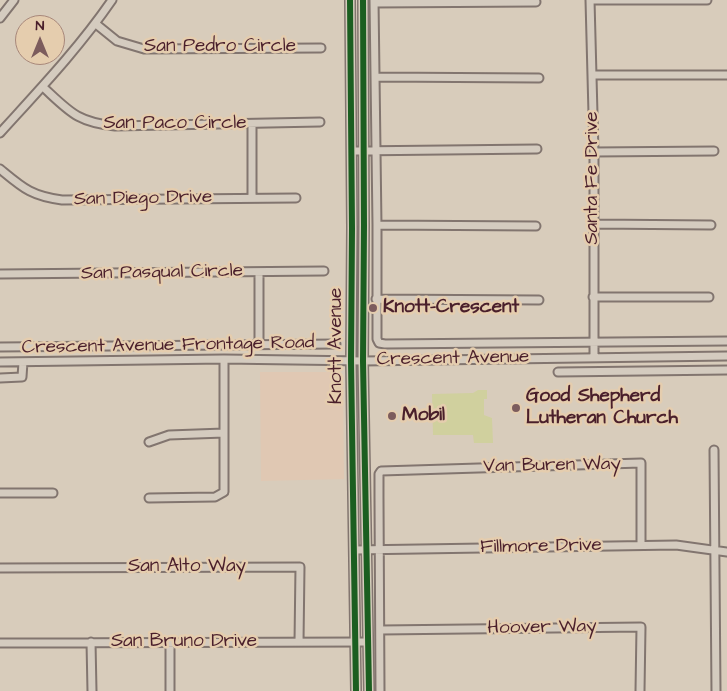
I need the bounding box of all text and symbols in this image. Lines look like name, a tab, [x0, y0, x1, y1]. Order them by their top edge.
north arrow	[15, 15, 65, 65]
text: N	[36, 16, 44, 36]
street label: San Pedro Circle	[144, 36, 296, 58]
street label: Santa Fe Drive	[582, 111, 604, 245]
street label: San Paco Circle	[103, 113, 247, 135]
street label: San Diego Drive	[74, 186, 212, 212]
street label: San Pasqual Circle	[81, 260, 243, 286]
street label: Knott Avenue	[326, 288, 348, 404]
place label: Knott-Crescent	[383, 297, 519, 319]
marker: Knott-Crescent	[367, 302, 379, 314]
street label: Crescent Avenue Frontage Road	[21, 332, 315, 360]
street label: Crescent Avenue	[377, 346, 529, 372]
place label: Good Shepherd Lutheran Church	[526, 386, 678, 430]
marker: Good Shepherd Lutheran Church	[510, 402, 522, 414]
place label: Mobil	[402, 405, 445, 427]
marker: Mobil	[386, 410, 398, 422]
street label: Van Buren Way	[483, 453, 621, 479]
street label: Fillmore Drive	[480, 535, 602, 559]
street label: San Alto Way	[128, 556, 246, 578]
street label: Hoover Way	[487, 616, 597, 640]
street label: San Bruno Drive	[111, 631, 257, 653]

